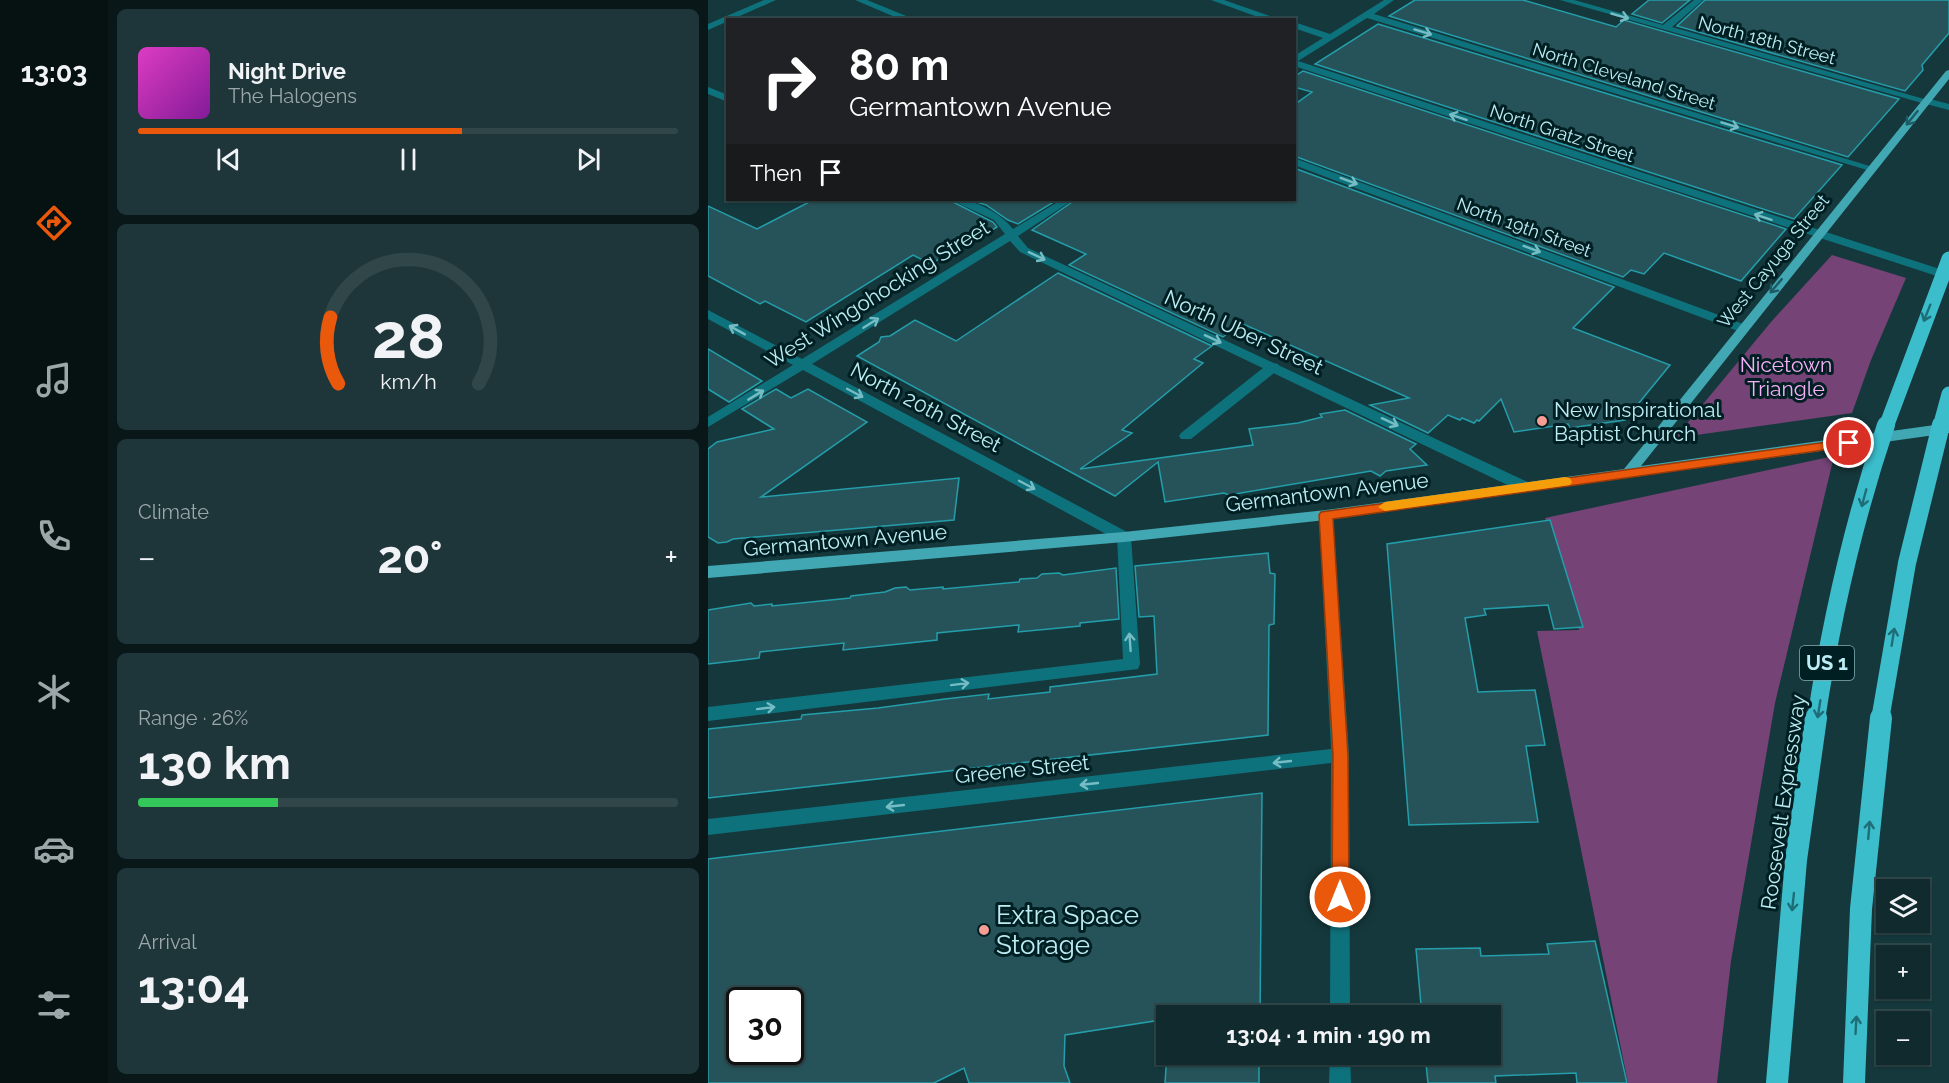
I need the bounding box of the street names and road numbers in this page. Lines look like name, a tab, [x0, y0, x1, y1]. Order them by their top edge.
street label: North 18th Street	[1696, 12, 1838, 68]
street label: North Cleveland Street	[1530, 38, 1718, 114]
street label: North Gratz Street	[1487, 100, 1637, 166]
street label: West Cayuga Street	[1713, 190, 1833, 332]
street label: North 19th Street	[1454, 193, 1594, 261]
street label: West Wingohocking Street	[760, 215, 994, 373]
street label: North Uber Street	[1161, 284, 1327, 380]
street label: North 20th Street	[846, 357, 1006, 457]
street label: Germantown Avenue	[1224, 467, 1430, 517]
street label: Germantown Avenue	[742, 519, 948, 561]
road number: US 1	[1800, 646, 1854, 680]
street label: Roosevelt Expressway	[1756, 693, 1810, 911]
street label: Greene Street	[954, 750, 1090, 788]

